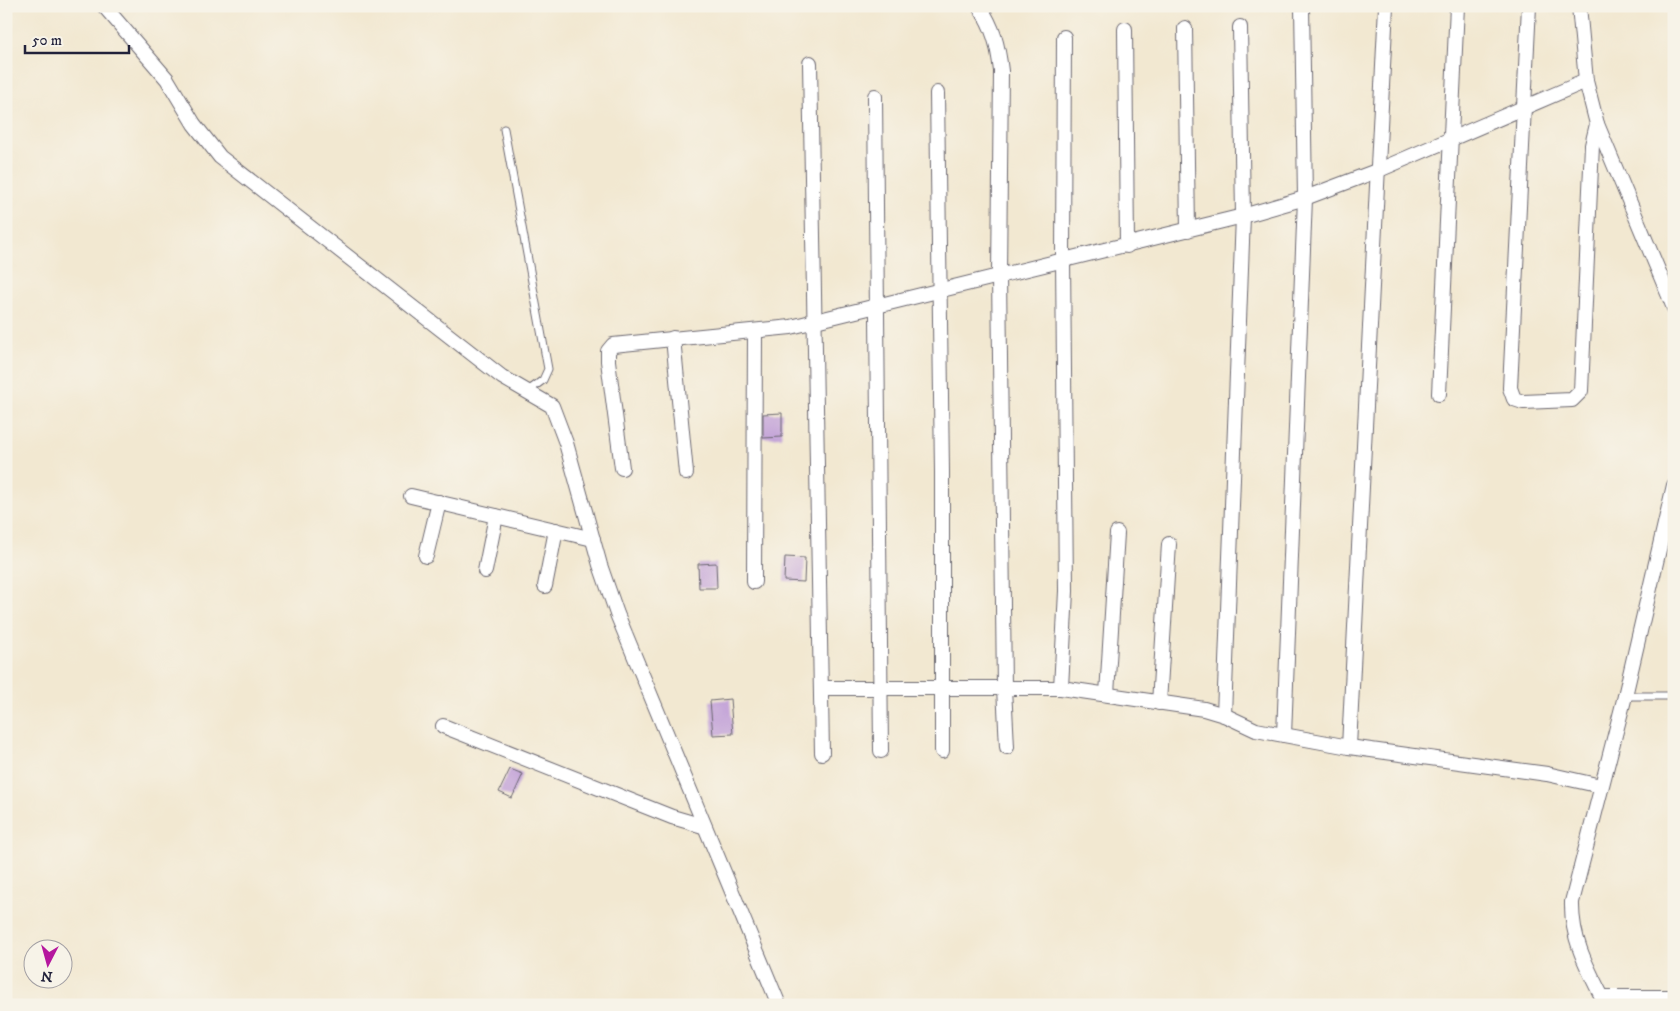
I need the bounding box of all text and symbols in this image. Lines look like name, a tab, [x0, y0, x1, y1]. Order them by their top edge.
scale bar	[25, 22, 129, 54]
text: 50 m	[32, 31, 62, 50]
north arrow	[22, 938, 72, 988]
text: N	[40, 966, 53, 985]

